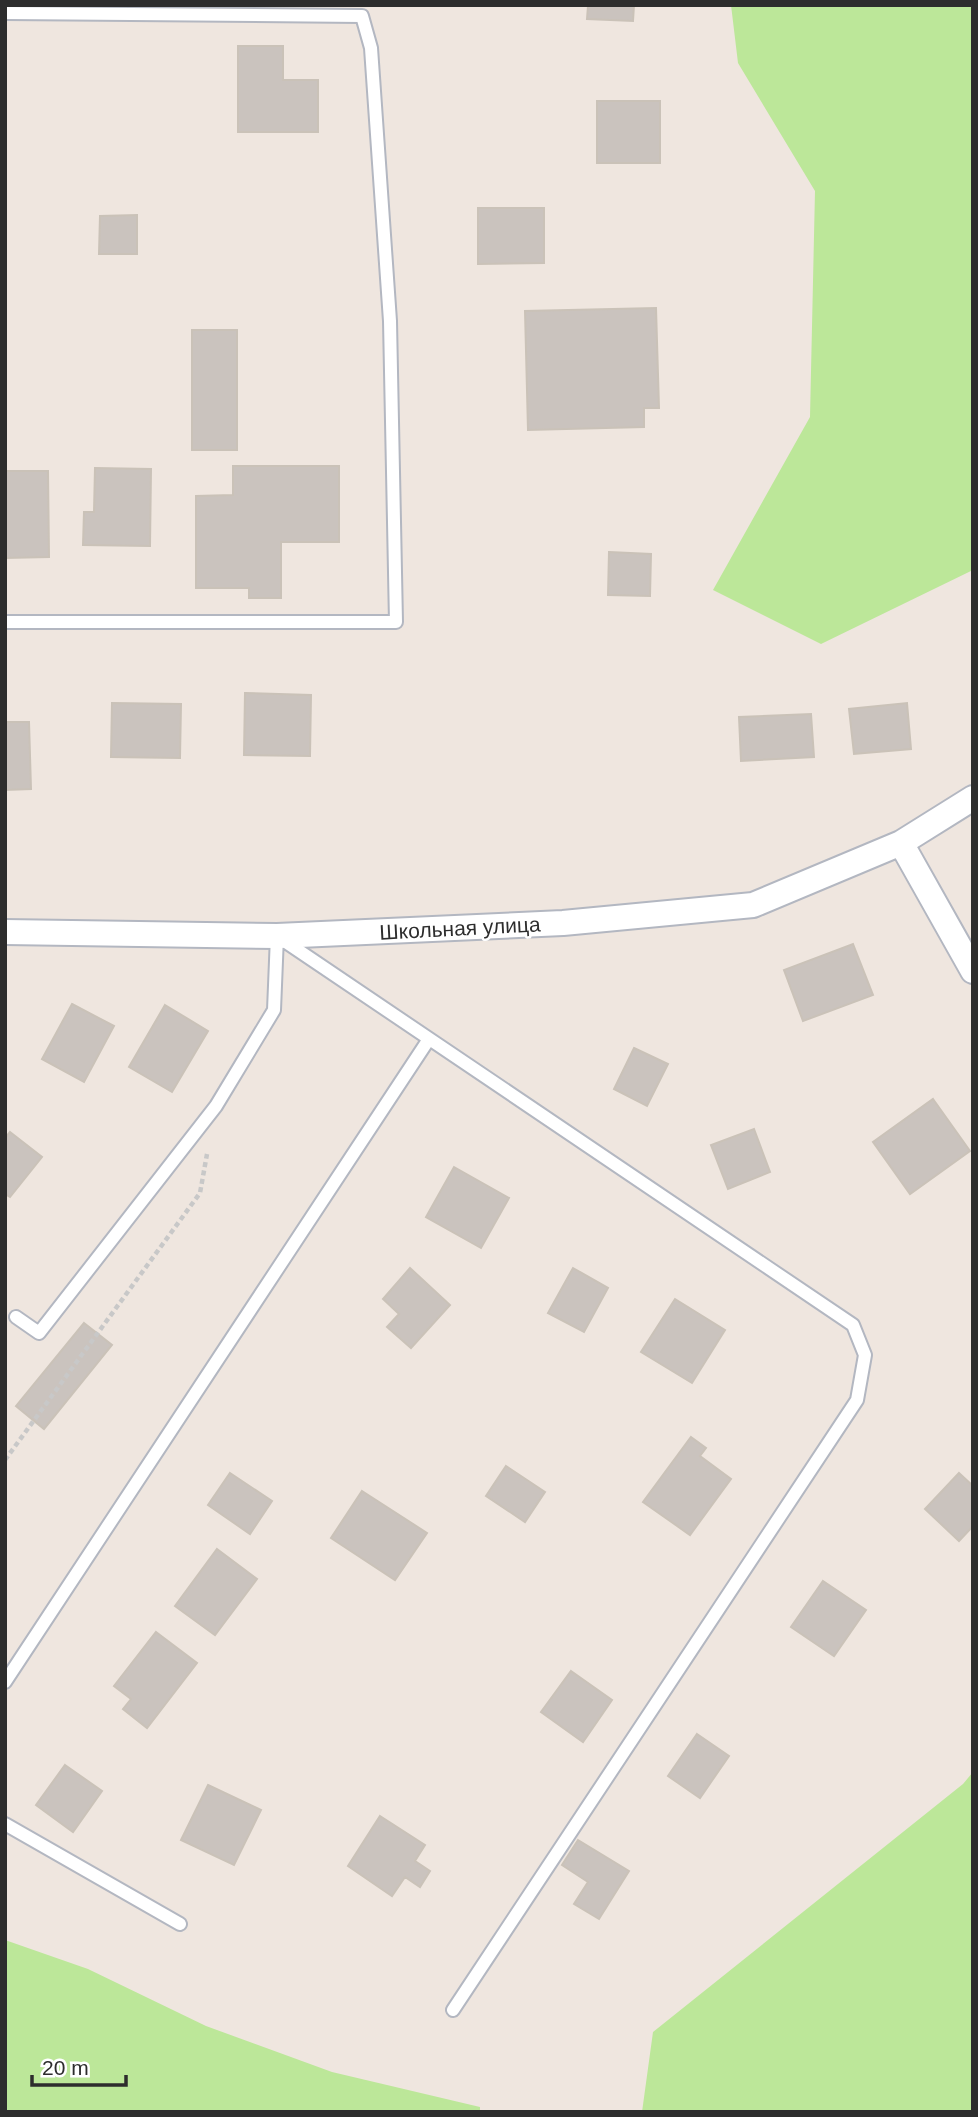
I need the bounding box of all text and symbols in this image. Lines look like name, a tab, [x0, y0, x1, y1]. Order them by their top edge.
street label: Школьная улица	[379, 912, 541, 944]
scale bar	[32, 2044, 126, 2088]
text: 20 m	[42, 2056, 89, 2079]

